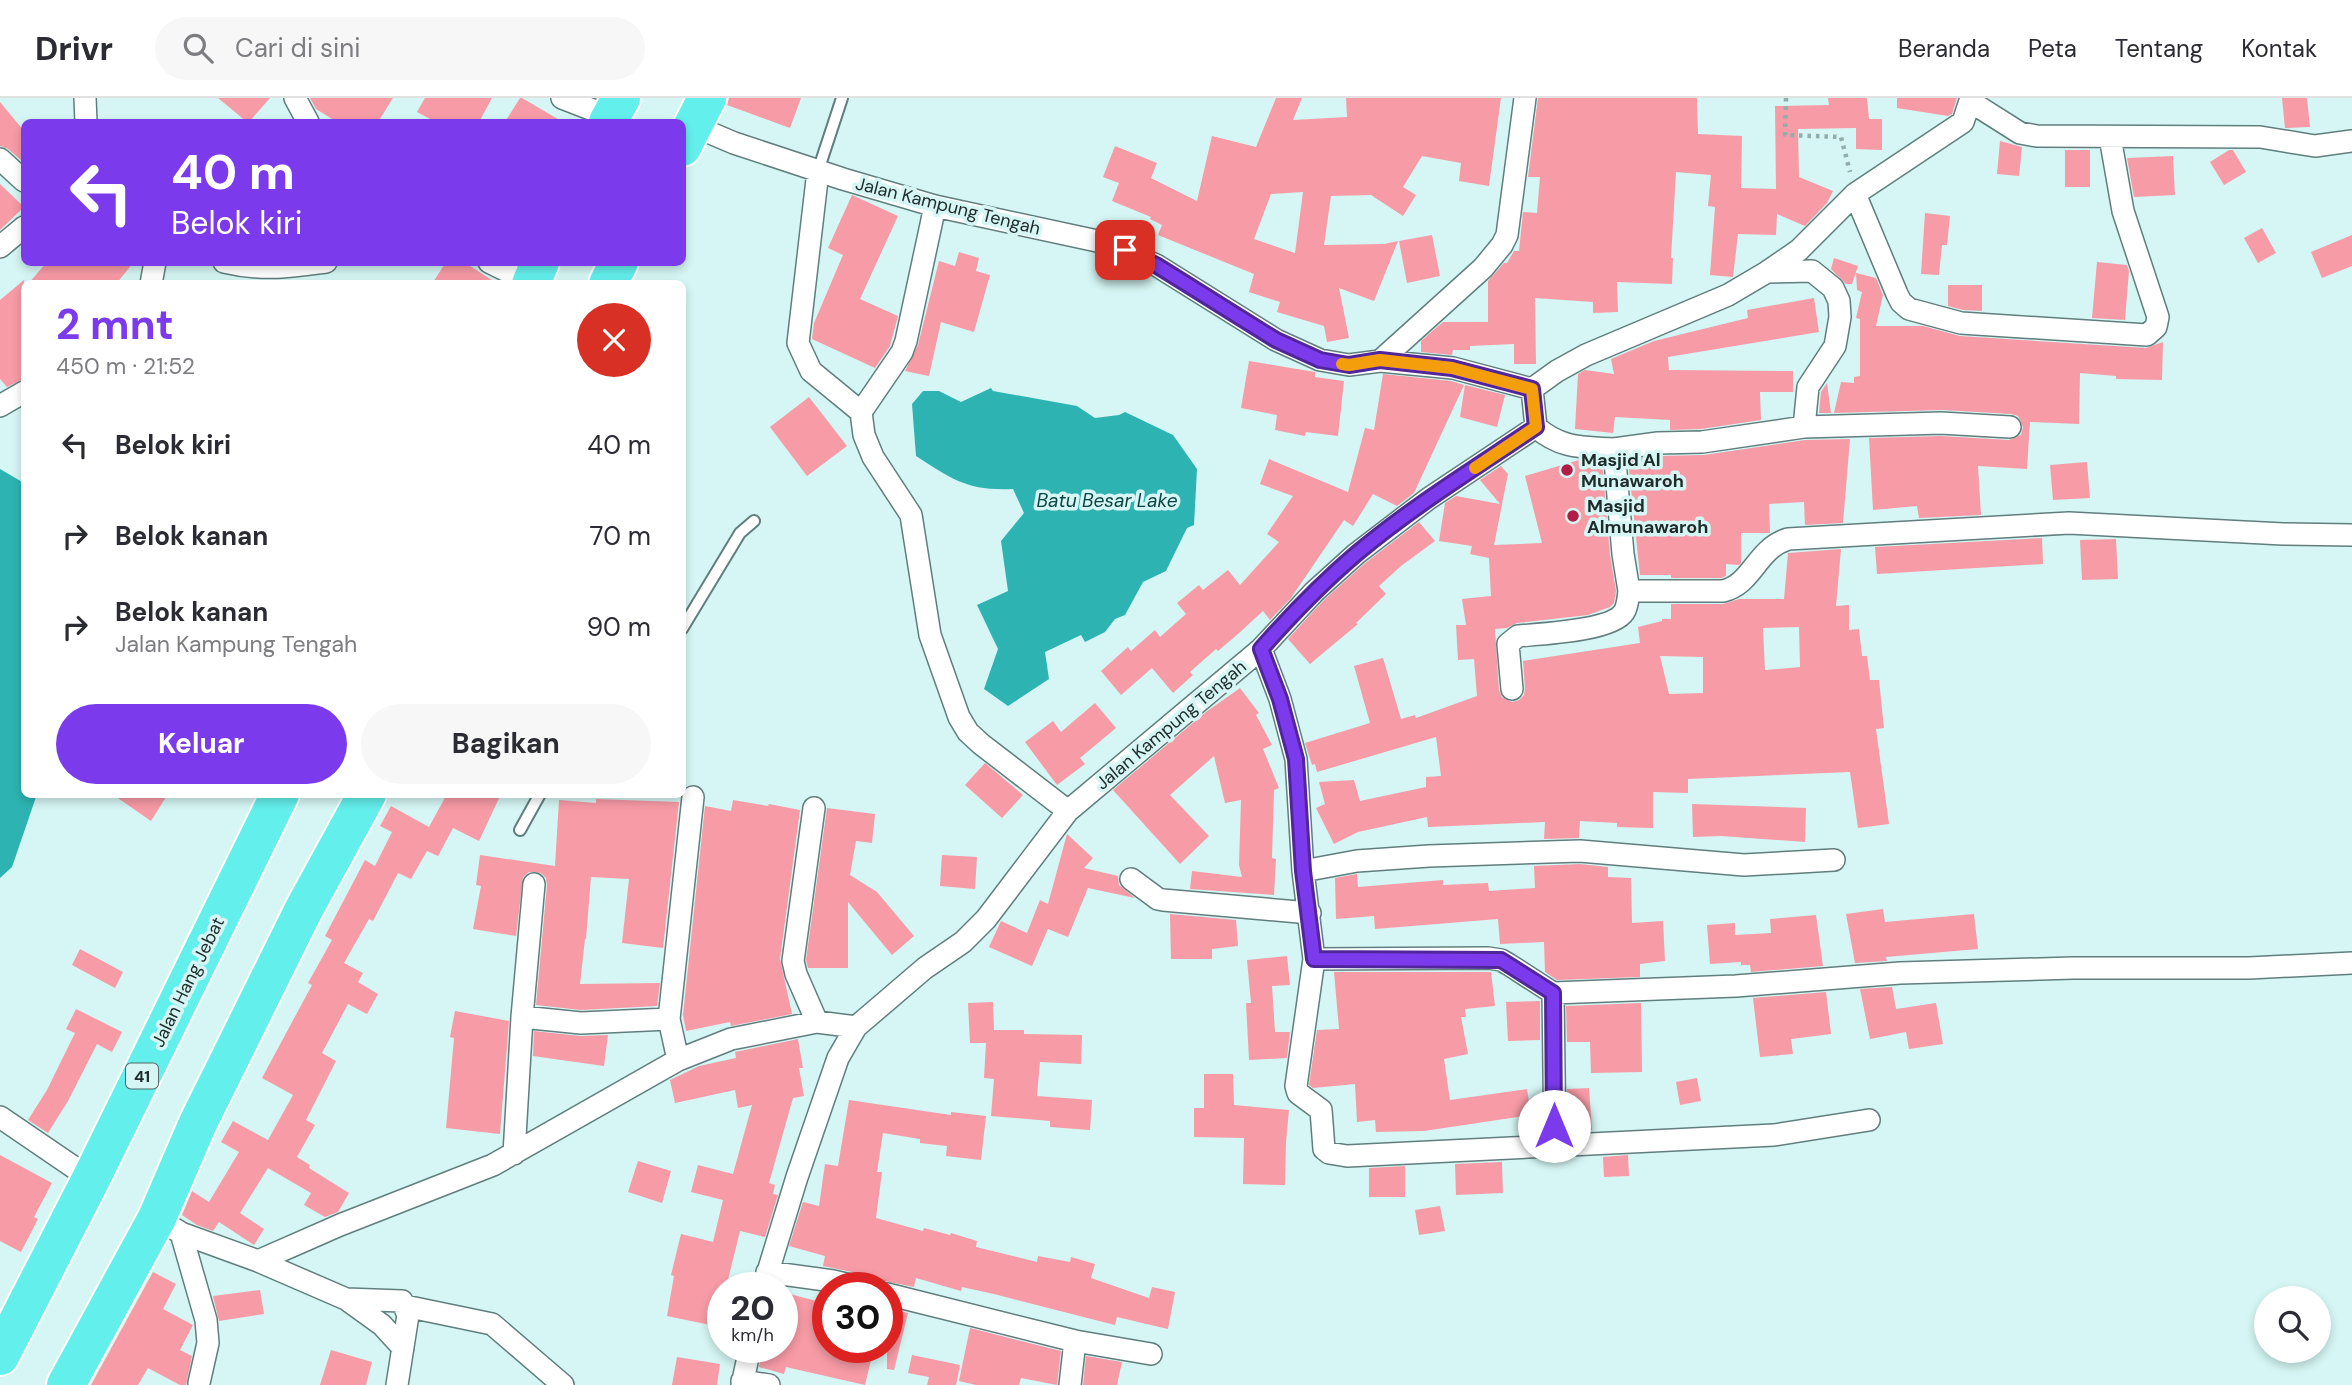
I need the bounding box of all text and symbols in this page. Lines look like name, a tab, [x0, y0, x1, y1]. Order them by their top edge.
search box	[155, 17, 645, 80]
text: Drivr	[35, 27, 113, 70]
icon: search	[179, 29, 217, 67]
text: Cari di sini	[235, 31, 361, 65]
text: Beranda	[1898, 33, 1990, 64]
text: Peta	[2028, 33, 2077, 64]
text: Tentang	[2115, 33, 2203, 64]
text: Kontak	[2241, 33, 2317, 64]
text: 40 m	[171, 140, 295, 204]
icon: left	[56, 147, 147, 238]
street label: Jalan Kampung Tengah	[853, 171, 1043, 241]
text: Belok kiri	[171, 202, 303, 244]
pin	[1095, 220, 1155, 280]
icon: arrive	[1106, 231, 1144, 269]
text: 2 mnt	[56, 297, 174, 352]
button: close	[577, 303, 651, 377]
text: 450 m · 21:52	[56, 351, 195, 381]
icon: left	[56, 426, 94, 464]
text: Belok kiri	[115, 428, 231, 462]
text: 40 m	[587, 428, 651, 462]
place label: Masjid Al Munawaroh	[1581, 448, 1684, 493]
marker: Masjid Al Munawaroh	[1559, 462, 1575, 478]
water label: Batu Besar Lake	[1036, 488, 1178, 513]
place label: Masjid Almunawaroh	[1587, 494, 1708, 539]
marker: Masjid Almunawaroh	[1565, 508, 1581, 524]
icon: right	[56, 517, 94, 555]
text: Belok kanan	[115, 519, 268, 553]
text: 70 m	[590, 519, 651, 553]
text: Belok kanan	[115, 595, 268, 629]
icon: right	[56, 608, 94, 646]
text: 90 m	[587, 610, 651, 644]
text: Jalan Kampung Tengah	[115, 629, 357, 659]
street label: Jalan Kampung Tengah	[1091, 655, 1251, 795]
button: Keluar	[56, 704, 347, 784]
button: Bagikan	[361, 704, 651, 784]
street label: Jalan Hang Jebat	[146, 913, 230, 1051]
road number: 41	[126, 1064, 158, 1088]
position arrow	[1517, 1089, 1591, 1163]
speed limit sign: 30	[812, 1272, 903, 1363]
text: 20	[730, 1285, 775, 1331]
map controls	[2254, 1286, 2331, 1363]
button: search	[2254, 1286, 2331, 1363]
text: km/h	[731, 1323, 774, 1347]

